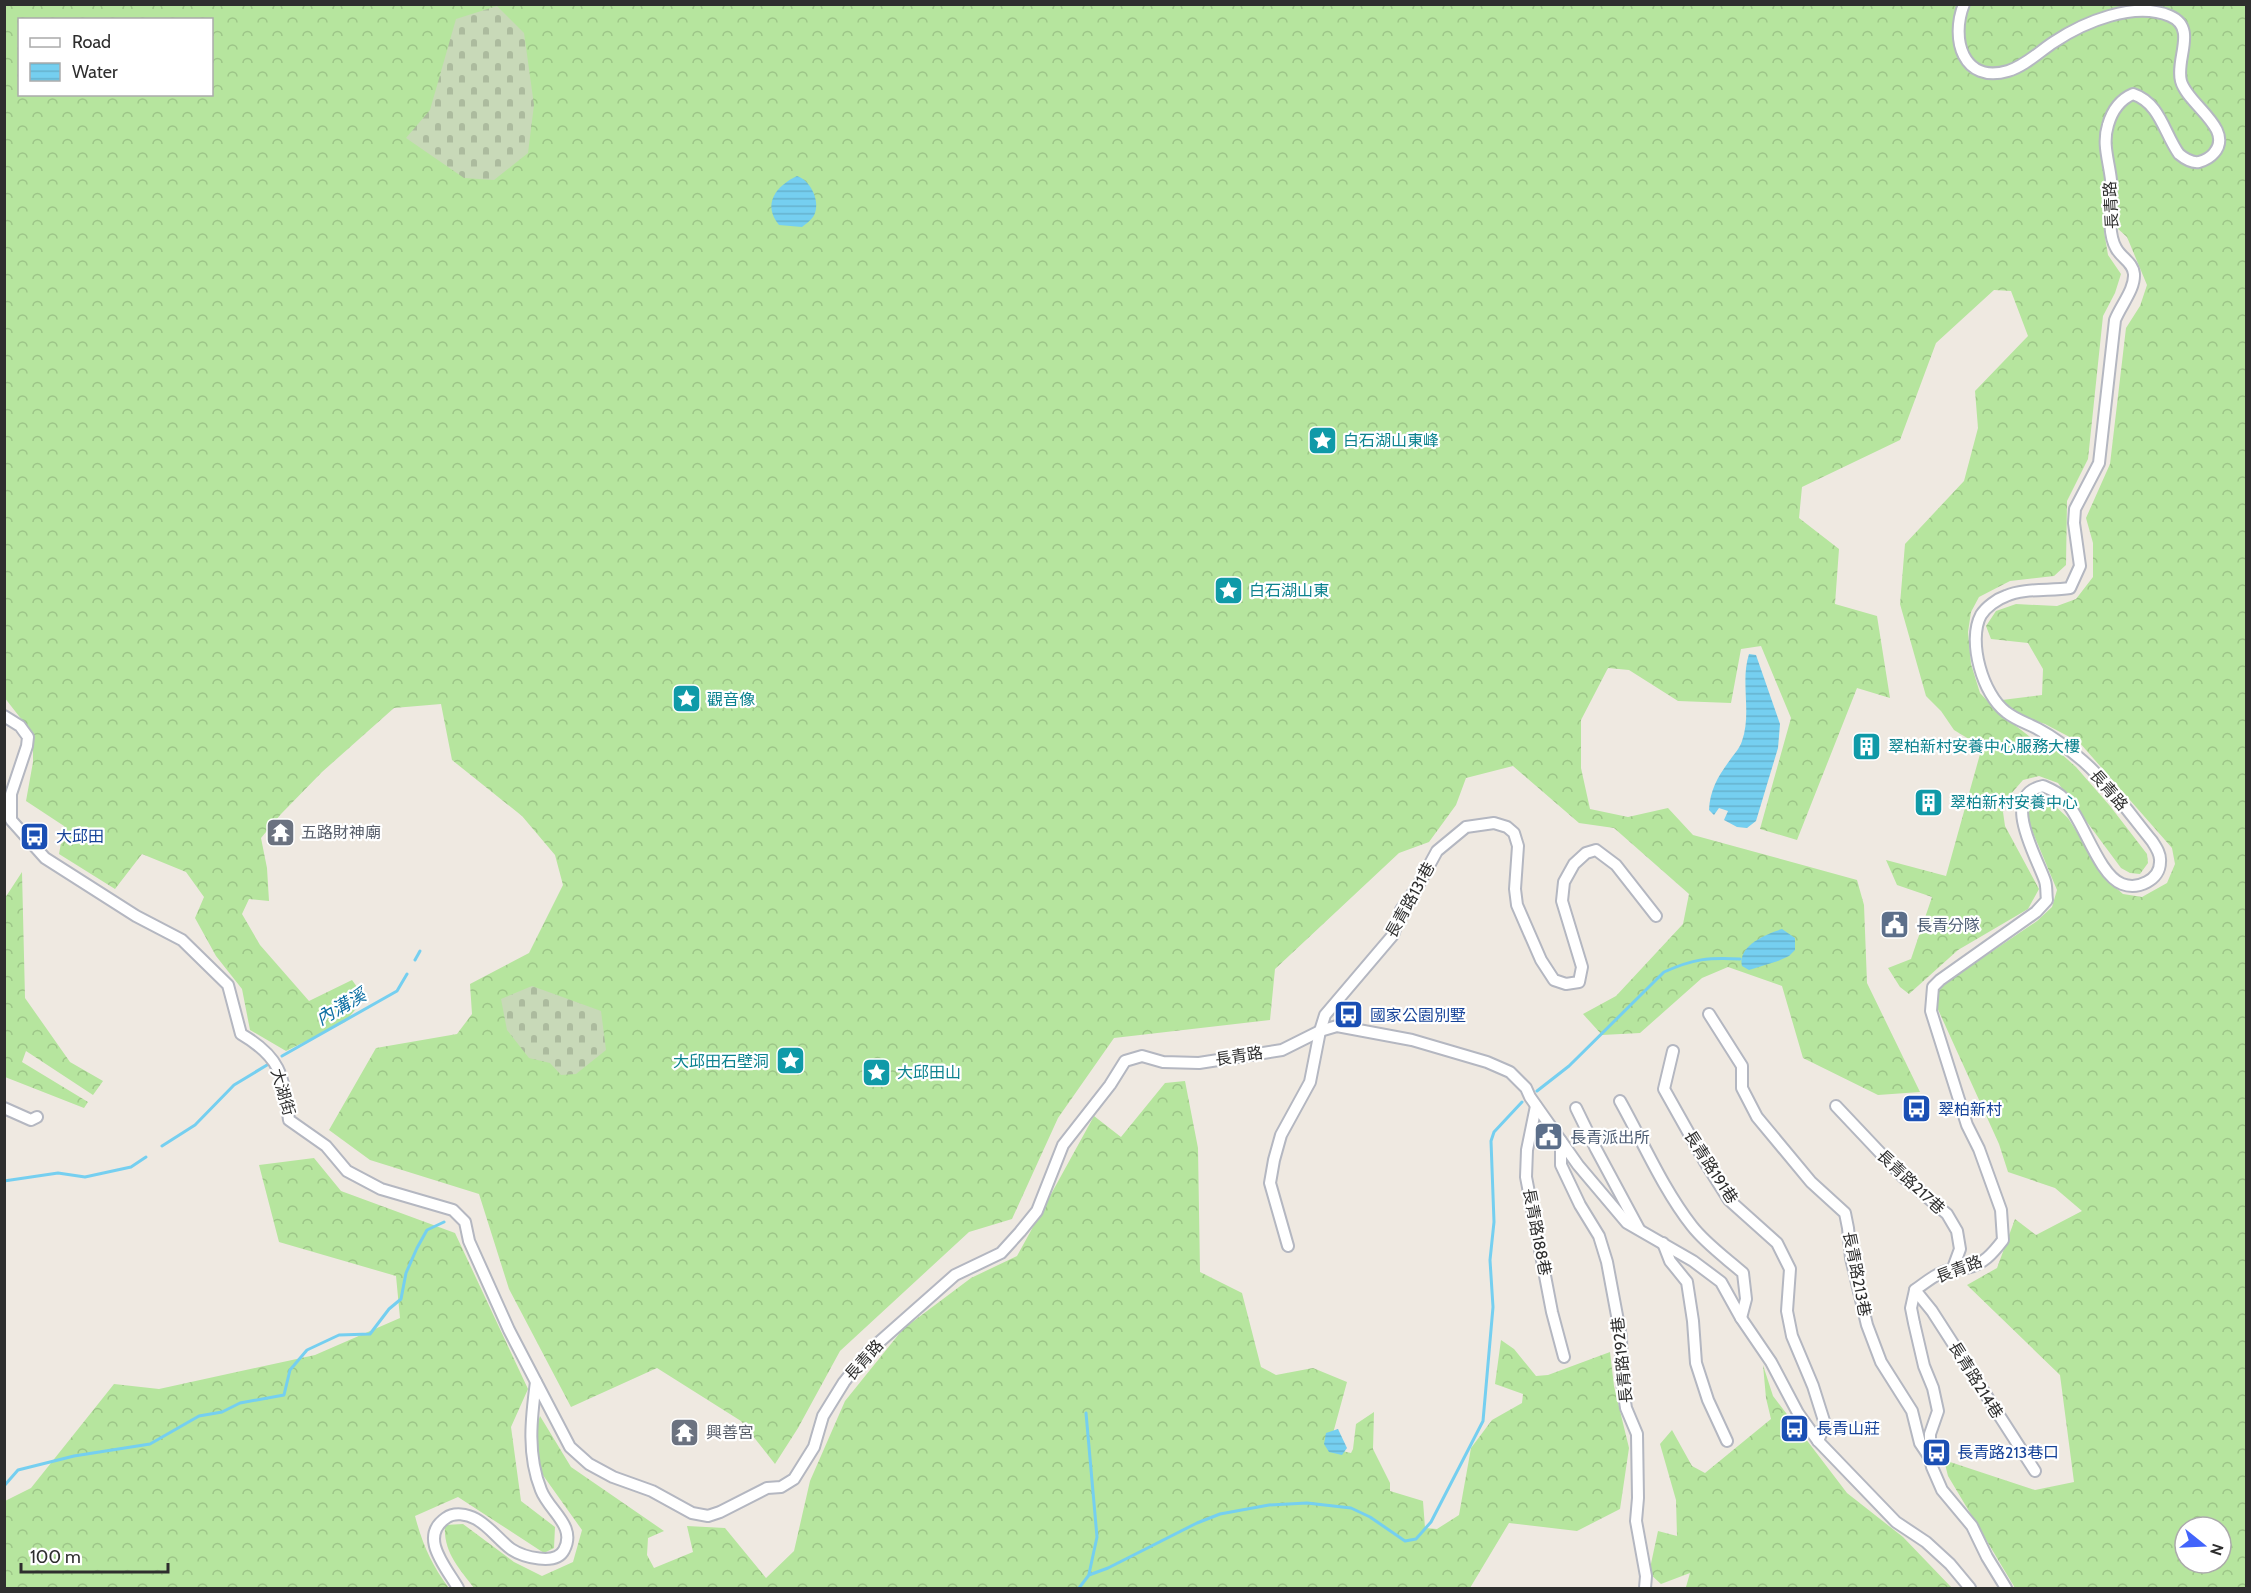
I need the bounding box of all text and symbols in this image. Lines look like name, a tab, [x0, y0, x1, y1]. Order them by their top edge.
legend	[18, 18, 213, 96]
text: Road	[72, 31, 111, 53]
text: Water	[72, 61, 118, 83]
street label: 長青路	[2100, 181, 2122, 229]
place icon: 白石湖山東峰	[1306, 424, 1338, 456]
place label: 白石湖山東峰	[1343, 431, 1439, 450]
place icon: 白石湖山東	[1212, 574, 1244, 606]
place label: 白石湖山東	[1249, 581, 1329, 600]
place icon: 觀音像	[670, 683, 702, 715]
place label: 觀音像	[707, 690, 755, 709]
building icon: 翠柏新村安養中心服務大樓	[1851, 730, 1883, 762]
place label: 翠柏新村安養中心服務大樓	[1888, 737, 2080, 756]
street label: 長青路	[2086, 766, 2132, 814]
building icon: 翠柏新村安養中心	[1913, 786, 1945, 818]
place label: 翠柏新村安養中心	[1950, 793, 2078, 812]
temple icon: 五路財神廟	[264, 816, 296, 848]
bus stop icon: 大邱田	[19, 820, 51, 852]
place label: 五路財神廟	[301, 823, 381, 842]
place label: 大邱田	[56, 827, 104, 846]
street label: 長青路131巷	[1382, 859, 1438, 941]
public building icon: 長青分隊	[1879, 909, 1911, 941]
place label: 長青分隊	[1916, 916, 1980, 935]
water label: 內溝溪	[312, 982, 372, 1030]
bus stop icon: 國家公園別墅	[1333, 999, 1365, 1031]
place label: 國家公園別墅	[1370, 1006, 1466, 1025]
street label: 長青路	[1214, 1043, 1264, 1069]
place icon: 大邱田石壁洞	[774, 1045, 806, 1077]
place label: 大邱田石壁洞	[673, 1052, 769, 1071]
place icon: 大邱田山	[860, 1056, 892, 1088]
place label: 大邱田山	[897, 1063, 961, 1082]
street label: 大湖街	[267, 1066, 299, 1118]
bus stop icon: 翠柏新村	[1901, 1093, 1933, 1125]
place label: 翠柏新村	[1938, 1100, 2002, 1119]
public building icon: 長青派出所	[1533, 1121, 1565, 1153]
street label: 長青路191巷	[1680, 1127, 1742, 1207]
place label: 長青派出所	[1570, 1128, 1650, 1147]
street label: 長青路217巷	[1873, 1146, 1949, 1218]
street label: 長青路188巷	[1519, 1187, 1555, 1277]
street label: 長青路213巷	[1839, 1230, 1875, 1318]
street label: 長青路	[1933, 1252, 1985, 1286]
street label: 長青路192巷	[1608, 1316, 1636, 1404]
street label: 長青路	[841, 1336, 887, 1384]
street label: 長青路214巷	[1945, 1338, 2007, 1422]
bus stop icon: 長青山莊	[1779, 1412, 1811, 1444]
temple icon: 興善宮	[669, 1416, 701, 1448]
place label: 長青山莊	[1816, 1419, 1880, 1438]
place label: 興善宮	[706, 1423, 754, 1442]
bus stop icon: 長青路213巷口	[1920, 1436, 1952, 1468]
place label: 長青路213巷口	[1957, 1443, 2059, 1462]
north arrow	[2173, 1515, 2233, 1575]
scale bar	[21, 1536, 168, 1574]
text: N	[2206, 1541, 2228, 1558]
text: 100 m	[30, 1546, 81, 1568]

